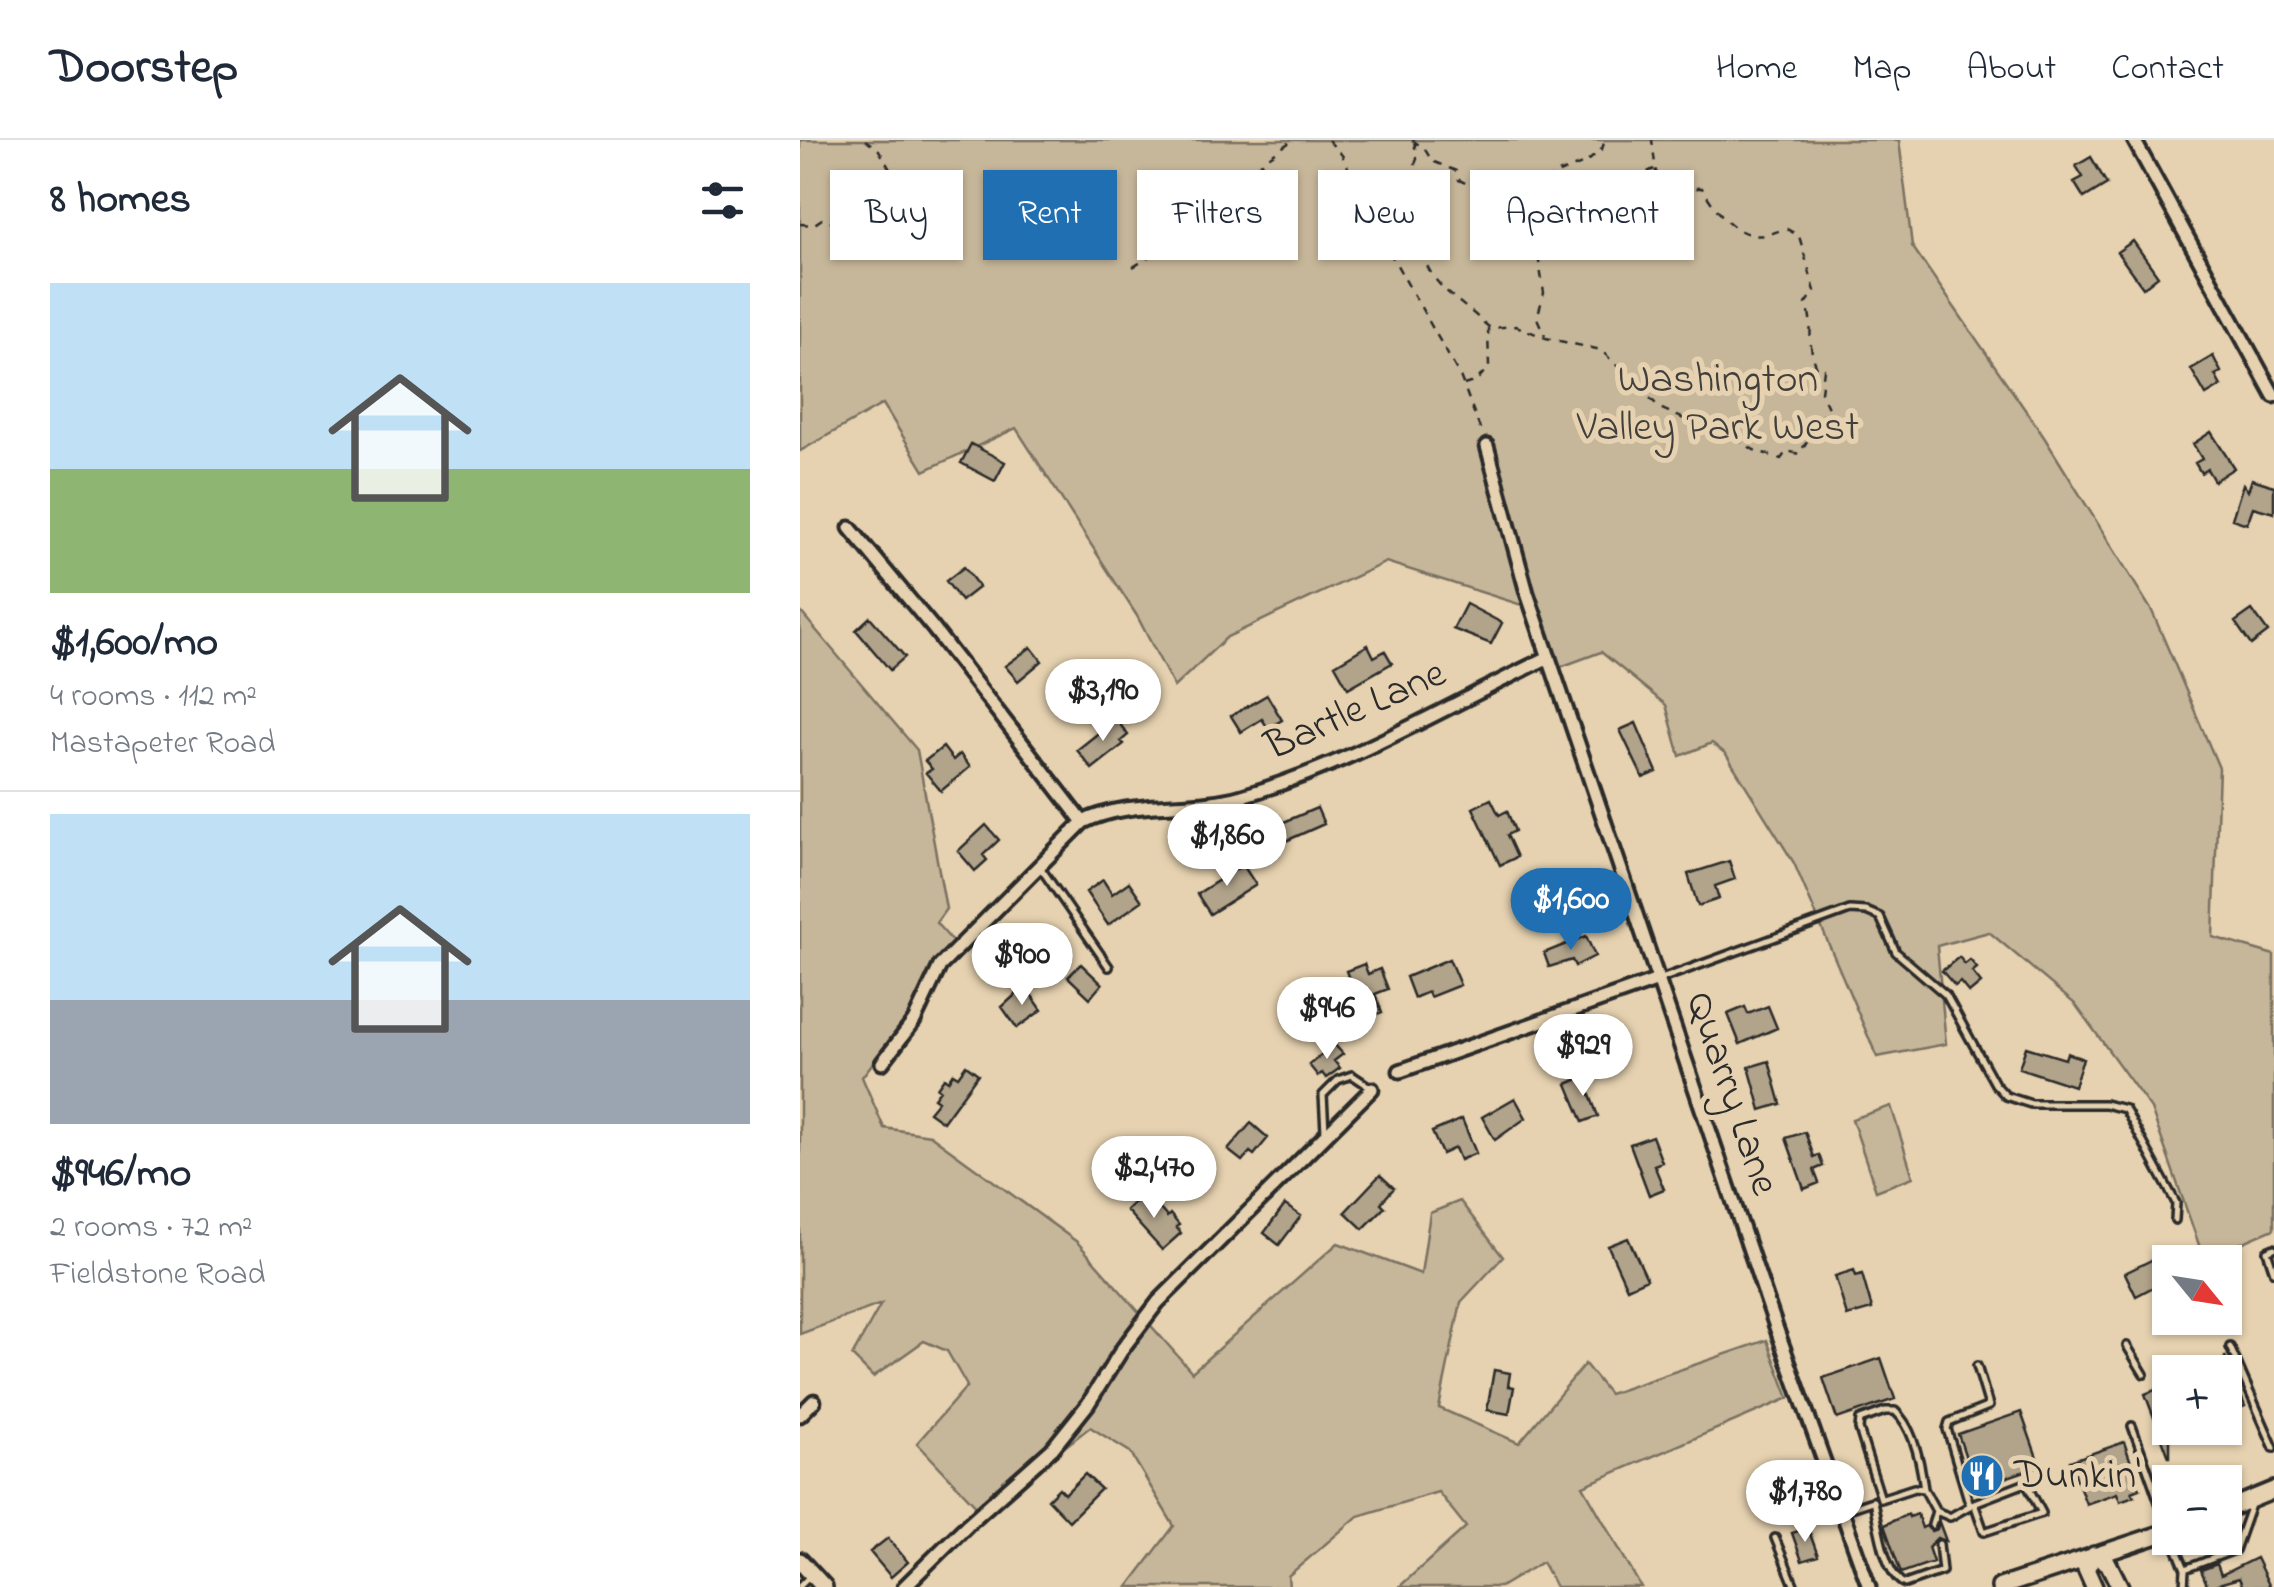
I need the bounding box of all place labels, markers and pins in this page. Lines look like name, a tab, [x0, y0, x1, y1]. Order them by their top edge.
pin: $3,190	[1022, 659, 1184, 744]
pin: $1,860	[1146, 804, 1308, 889]
pin: $1,600	[1490, 868, 1652, 953]
pin: $900	[963, 923, 1081, 1008]
pin: $946	[1268, 977, 1386, 1062]
pin: $929	[1524, 1014, 1642, 1099]
pin: $2,470	[1073, 1136, 1235, 1221]
place label: Dunkin'	[2013, 1446, 2140, 1507]
restaurant icon: Dunkin'	[1959, 1453, 2005, 1499]
pin: $1,780	[1724, 1460, 1886, 1545]

